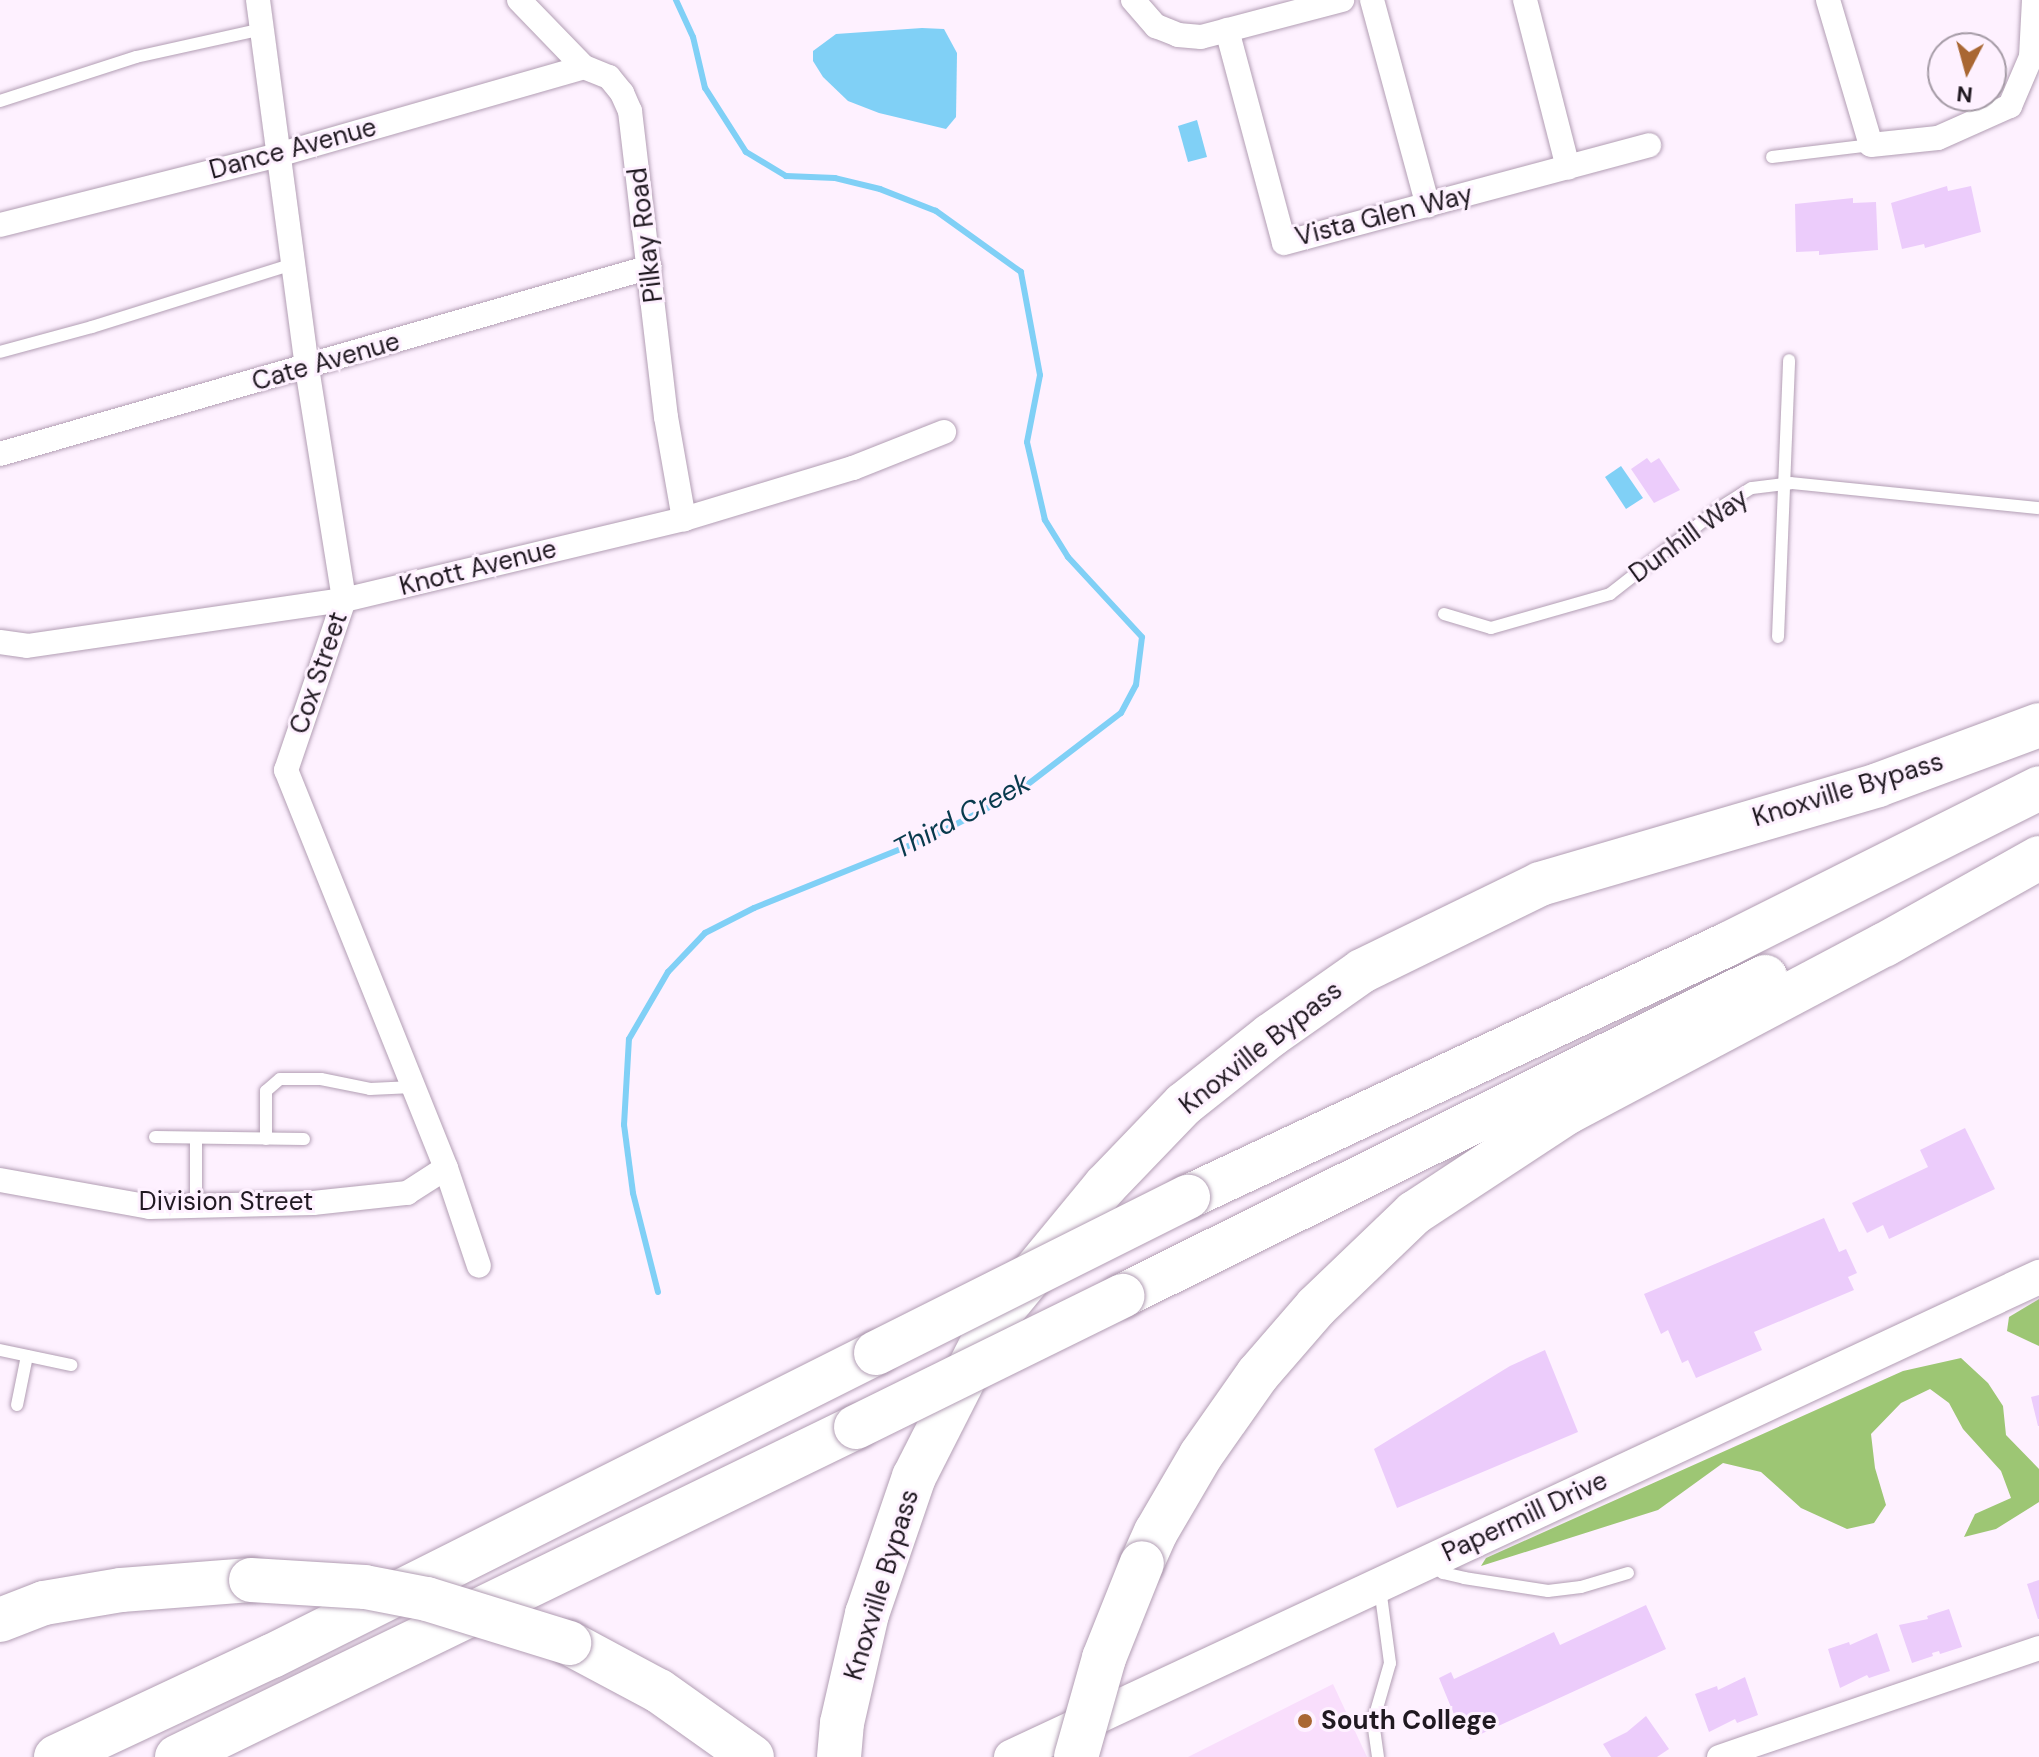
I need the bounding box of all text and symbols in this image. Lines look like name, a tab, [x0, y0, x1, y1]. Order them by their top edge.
north arrow	[1927, 32, 2007, 112]
text: N	[1955, 79, 1974, 110]
street label: Dance Avenue	[206, 112, 380, 186]
street label: Pilkay Road	[622, 166, 670, 304]
street label: Vista Glen Way	[1292, 179, 1476, 253]
street label: Cate Avenue	[249, 326, 403, 398]
street label: Dunhill Way	[1623, 482, 1755, 590]
street label: Knott Avenue	[396, 533, 560, 603]
street label: Cox Street	[284, 608, 354, 738]
street label: Knoxville Bypass	[1749, 746, 1947, 834]
water label: Third Creek	[888, 766, 1036, 866]
street label: Knoxville Bypass	[1173, 975, 1349, 1121]
street label: Division Street	[139, 1186, 313, 1218]
street label: Papermill Drive	[1437, 1465, 1613, 1569]
street label: Knoxville Bypass	[838, 1486, 926, 1684]
place label: South College	[1321, 1705, 1497, 1737]
marker: South College	[1296, 1712, 1314, 1730]

